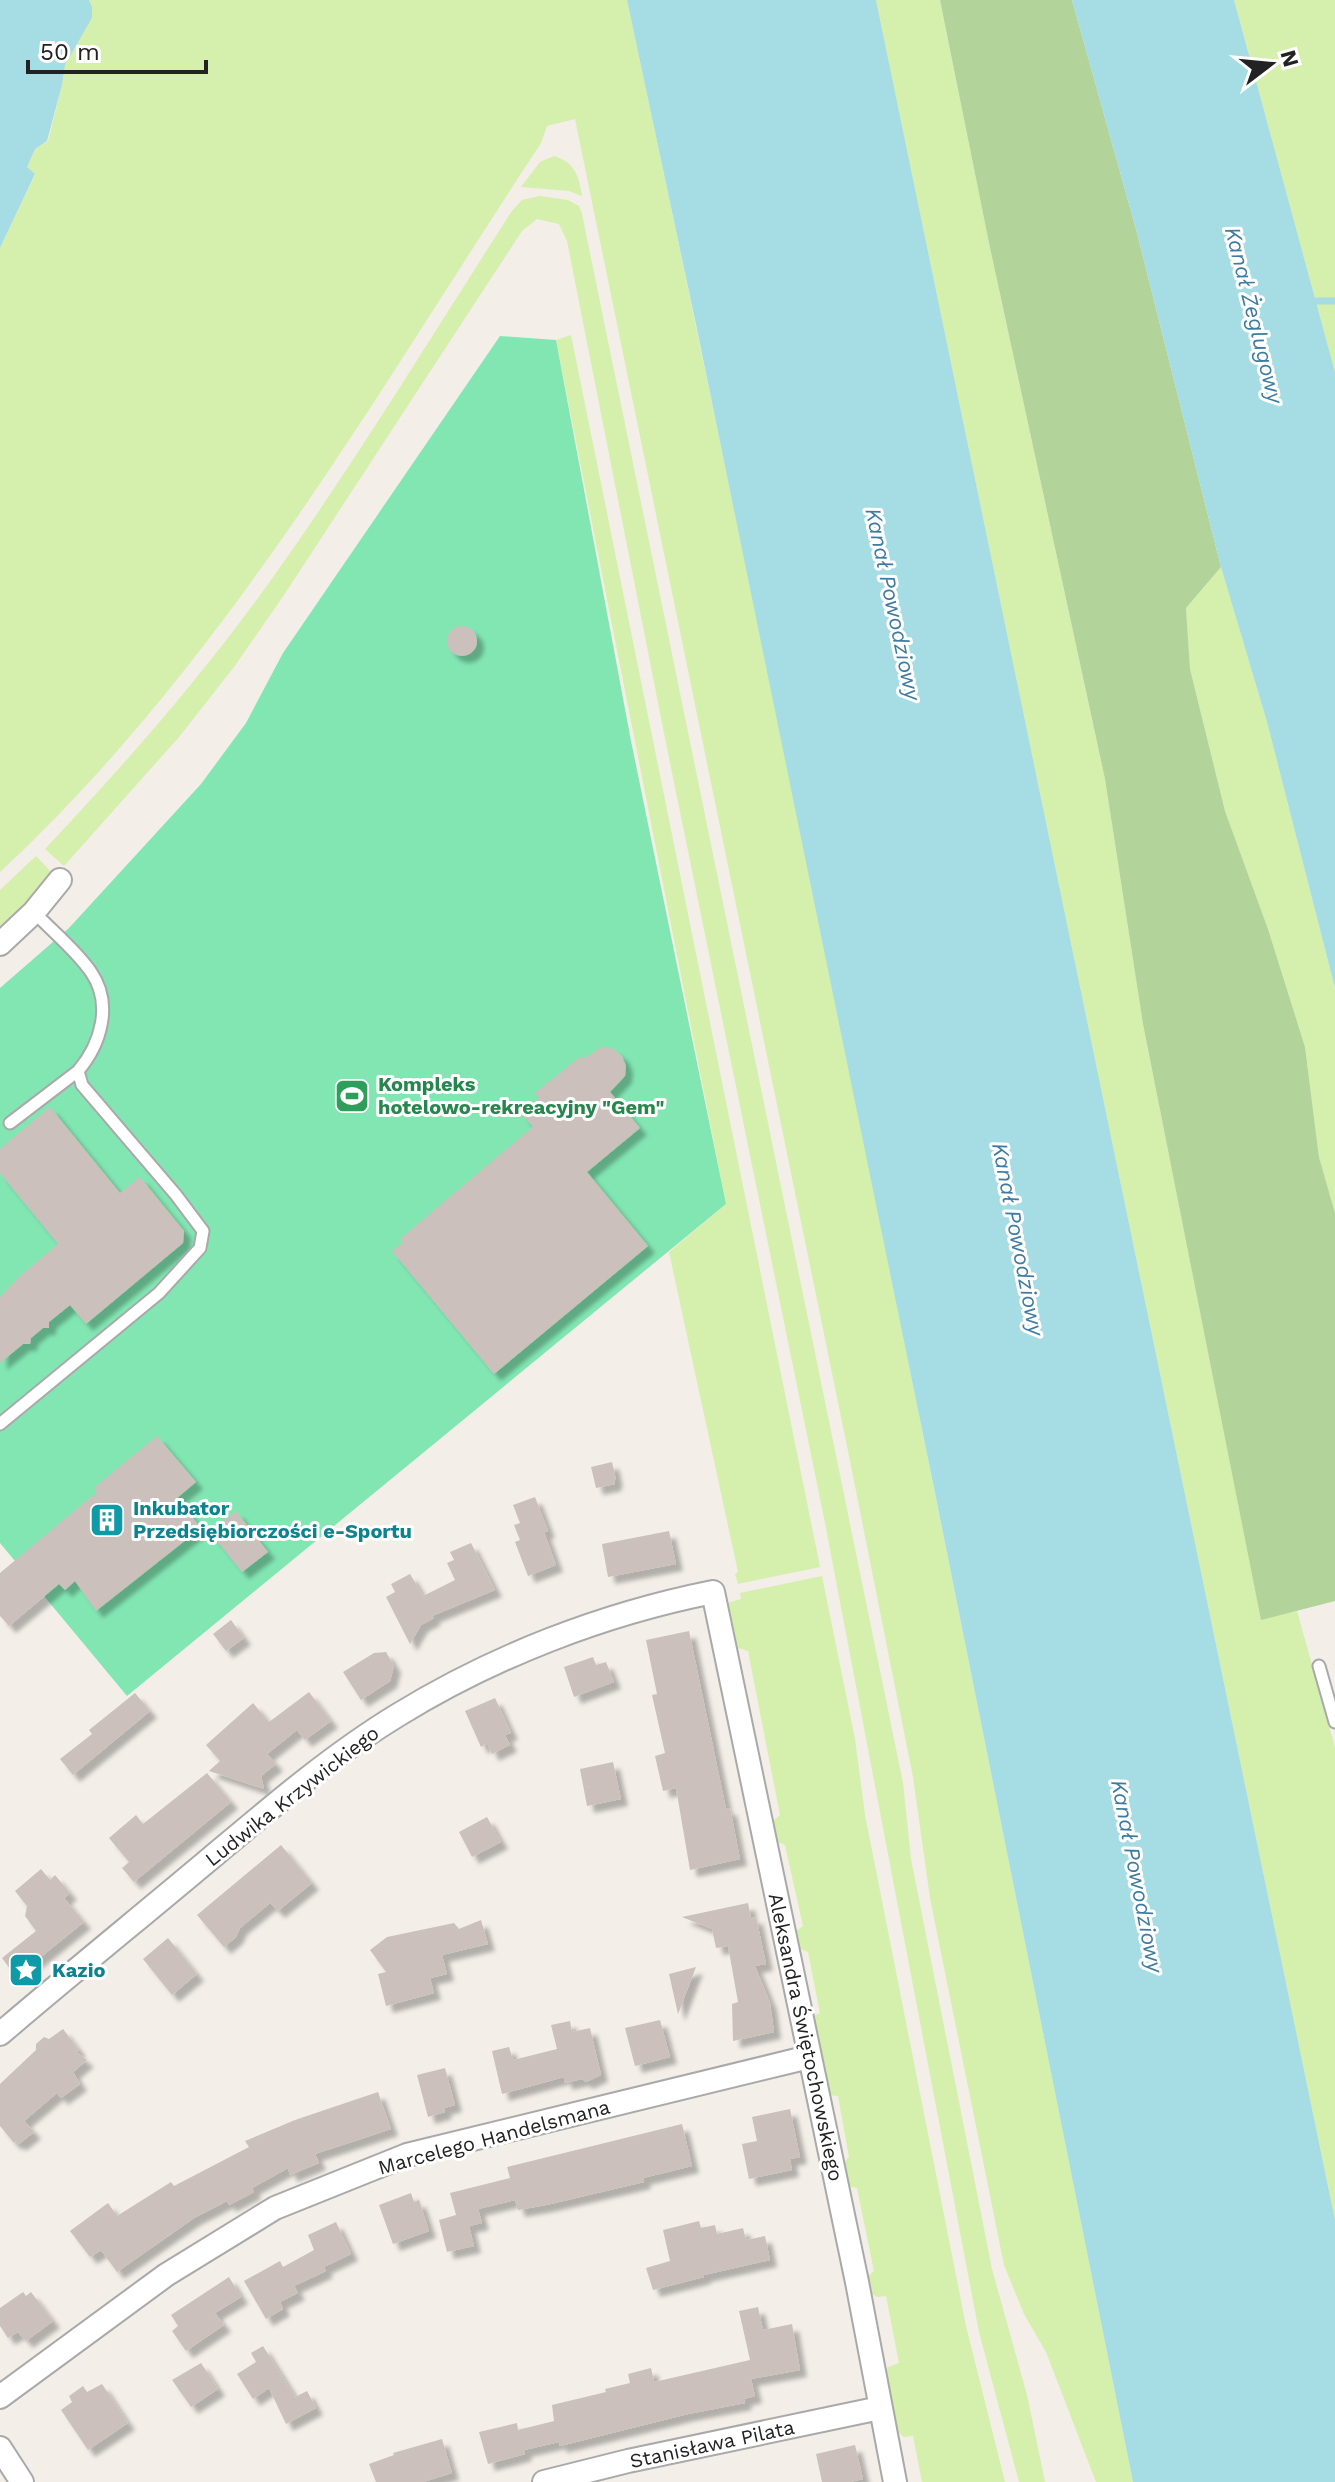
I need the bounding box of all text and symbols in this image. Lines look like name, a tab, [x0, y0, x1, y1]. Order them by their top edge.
scale bar	[28, 24, 206, 74]
north arrow	[1231, 24, 1311, 104]
text: 50 m	[40, 38, 100, 66]
text: N	[1275, 47, 1304, 70]
water label: Kanał Żeglugowy	[1220, 224, 1289, 408]
water label: Kanał Powodziowy	[860, 506, 926, 704]
place label: Kompleks hotelowo-rekreacyjny "Gem"	[378, 1072, 665, 1119]
sports icon: Kompleks hotelowo-rekreacyjny "Gem"	[333, 1077, 371, 1115]
water label: Kanał Powodziowy	[987, 1140, 1049, 1339]
place label: Inkubator Przedsiębiorczości e-Sportu	[133, 1496, 412, 1543]
building icon: Inkubator Przedsiębiorczości e-Sportu	[88, 1501, 126, 1539]
street label: Ludwika Krzywickiego	[200, 1721, 384, 1871]
water label: Kanał Powodziowy	[1106, 1777, 1168, 1976]
street label: Aleksandra Świętochowskiego	[764, 1891, 848, 2183]
place icon: Kazio	[7, 1951, 45, 1989]
place label: Kazio	[52, 1958, 105, 1982]
street label: Marcelego Handelsmana	[375, 2094, 613, 2180]
street label: Stanisława Pilata	[627, 2415, 797, 2473]

